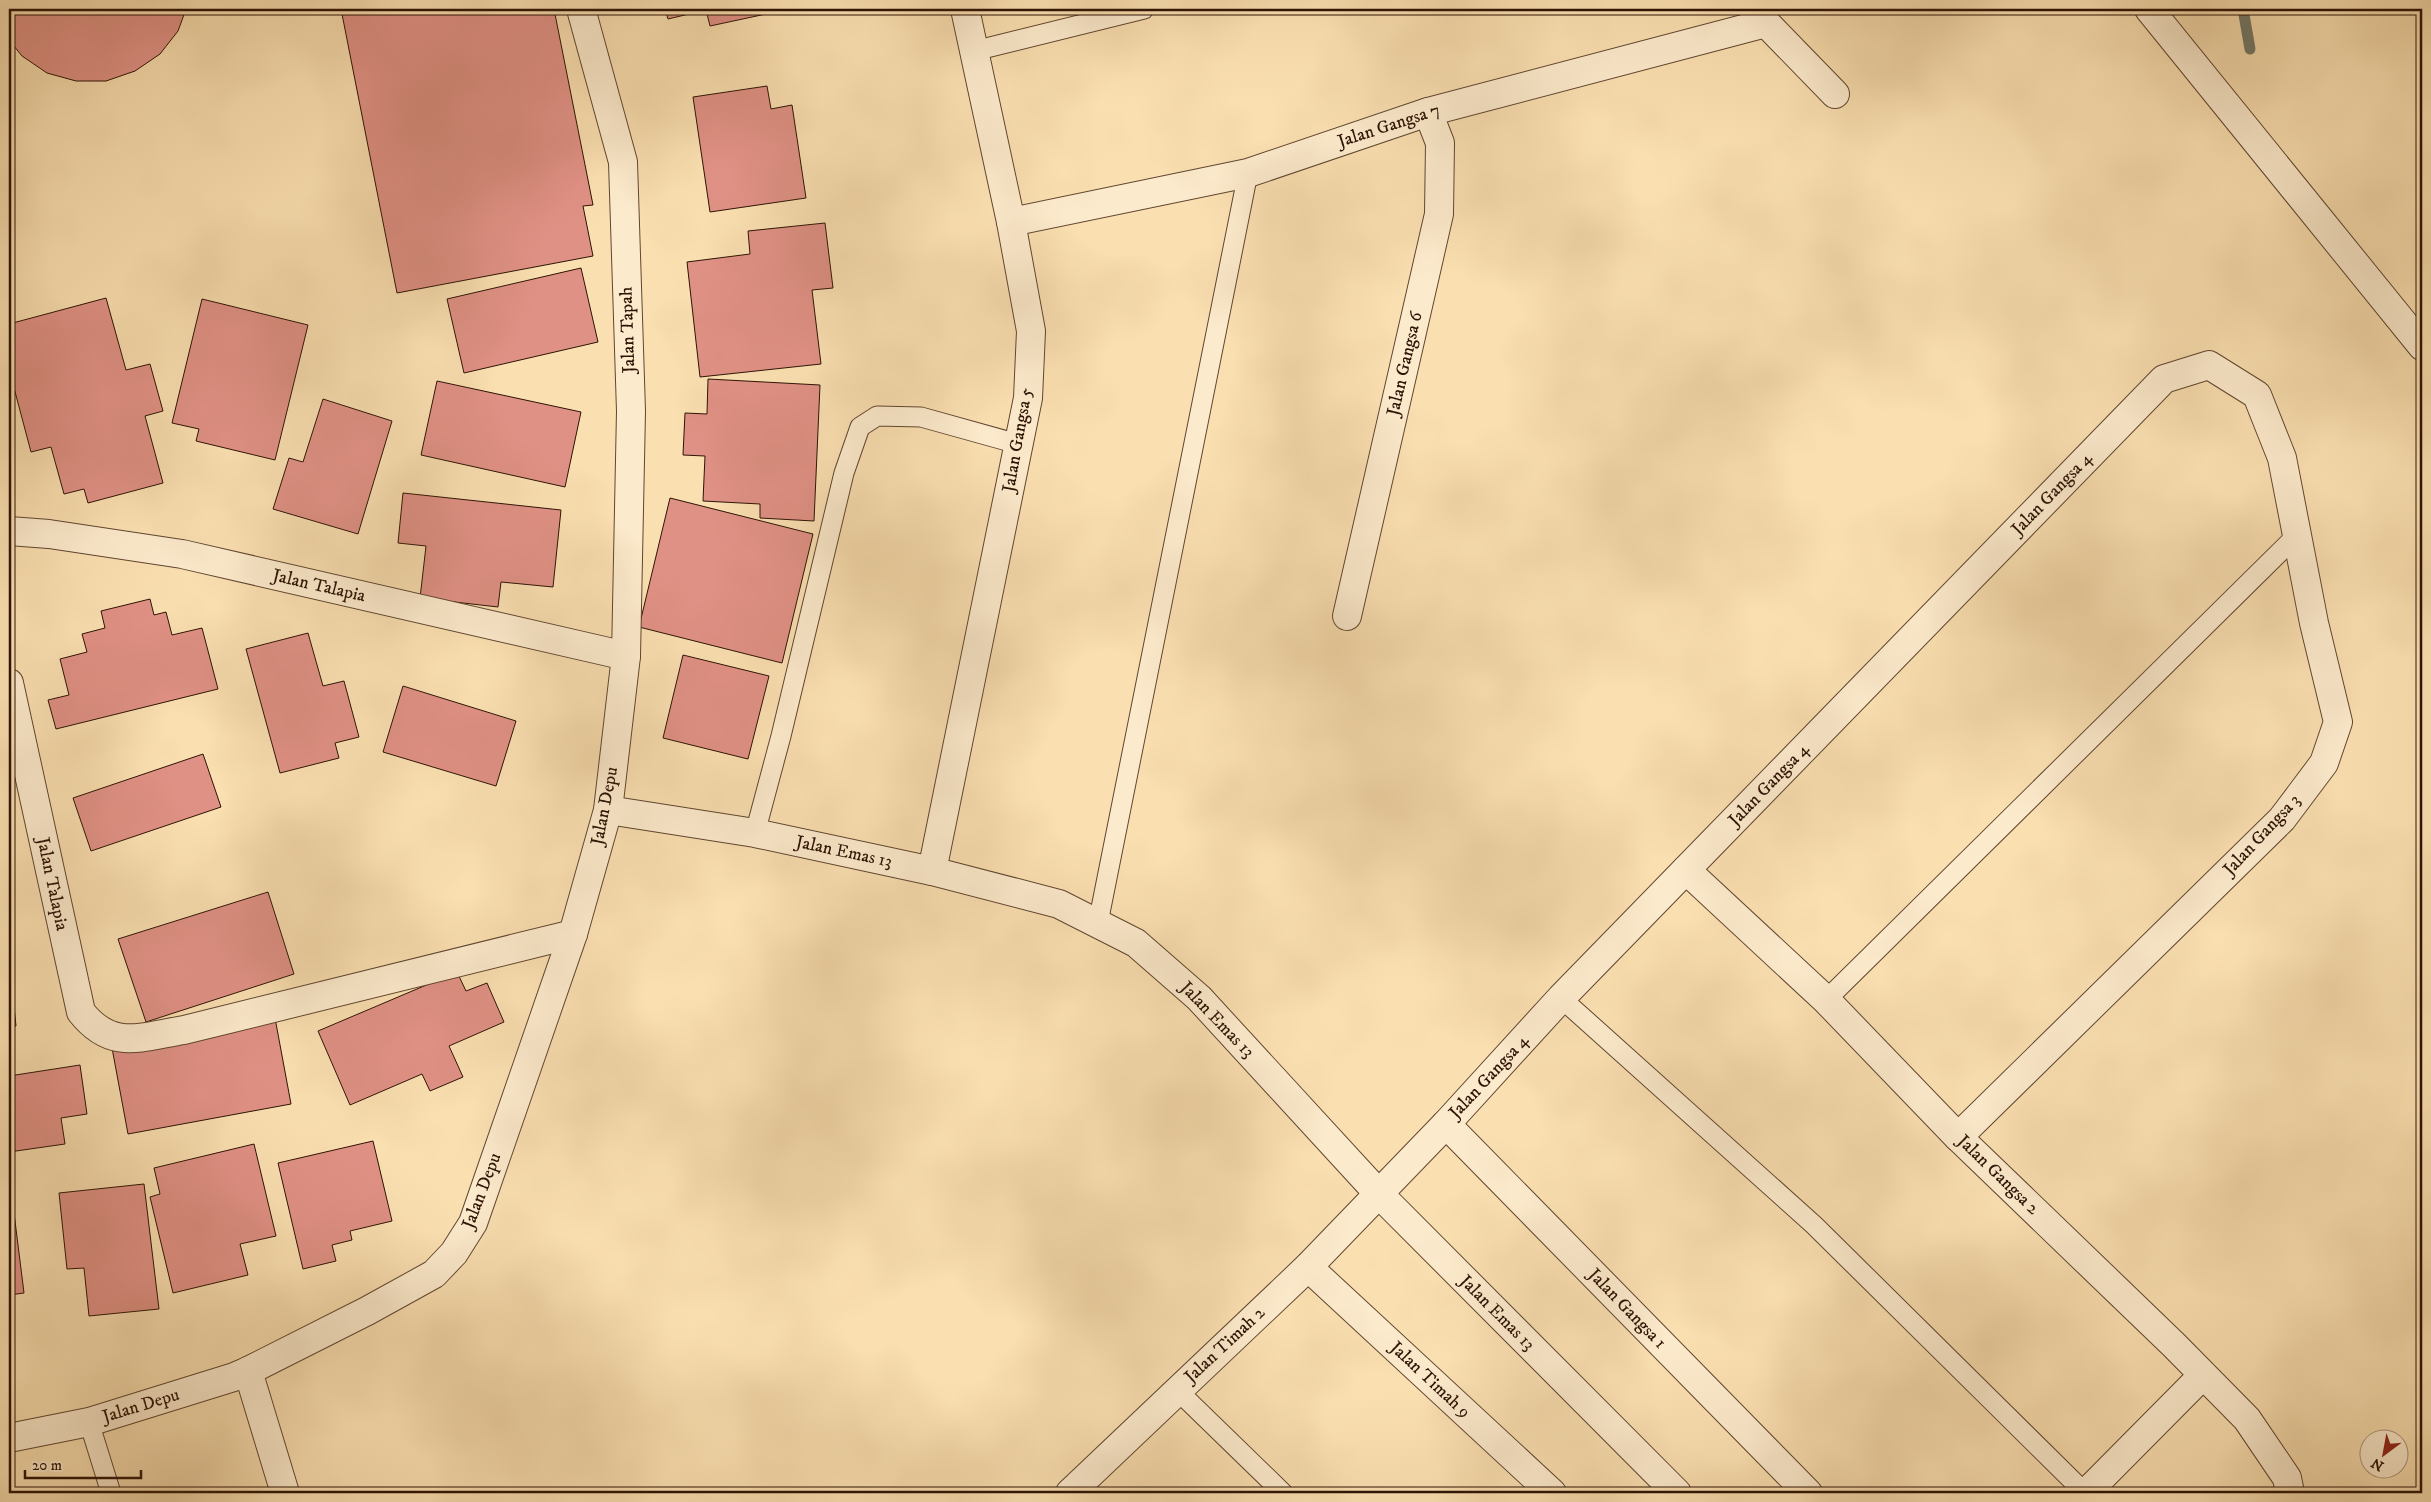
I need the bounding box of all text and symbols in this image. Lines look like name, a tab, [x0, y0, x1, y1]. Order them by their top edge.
street label: Jalan Gangsa 7	[1333, 99, 1443, 153]
street label: Jalan Tapah	[615, 286, 641, 376]
street label: Jalan Gangsa 6	[1382, 309, 1428, 420]
street label: Jalan Gangsa 5	[998, 386, 1038, 496]
street label: Jalan Gangsa 4	[2006, 447, 2098, 542]
street label: Jalan Talapia	[268, 564, 368, 607]
street label: Jalan Gangsa 4	[1723, 738, 1815, 833]
street label: Jalan Depu	[586, 765, 623, 849]
street label: Jalan Gangsa 3	[2217, 790, 2305, 882]
street label: Jalan Emas 13	[792, 831, 894, 873]
street label: Jalan Talapia	[31, 833, 73, 933]
street label: Jalan Emas 13	[1174, 976, 1259, 1063]
street label: Jalan Gangsa 4	[1443, 1030, 1534, 1125]
street label: Jalan Gangsa 2	[1951, 1129, 2044, 1220]
street label: Jalan Depu	[457, 1150, 507, 1234]
street label: Jalan Gangsa 1	[1582, 1263, 1671, 1354]
street label: Jalan Emas 13	[1453, 1269, 1539, 1355]
street label: Jalan Timah 2	[1179, 1302, 1270, 1389]
street label: Jalan Timah 9	[1384, 1336, 1475, 1423]
street label: Jalan Depu	[98, 1384, 182, 1429]
north arrow	[2358, 1430, 2408, 1480]
scale bar	[25, 1447, 141, 1479]
text: N	[2368, 1453, 2387, 1475]
text: 20 m	[32, 1456, 62, 1475]

